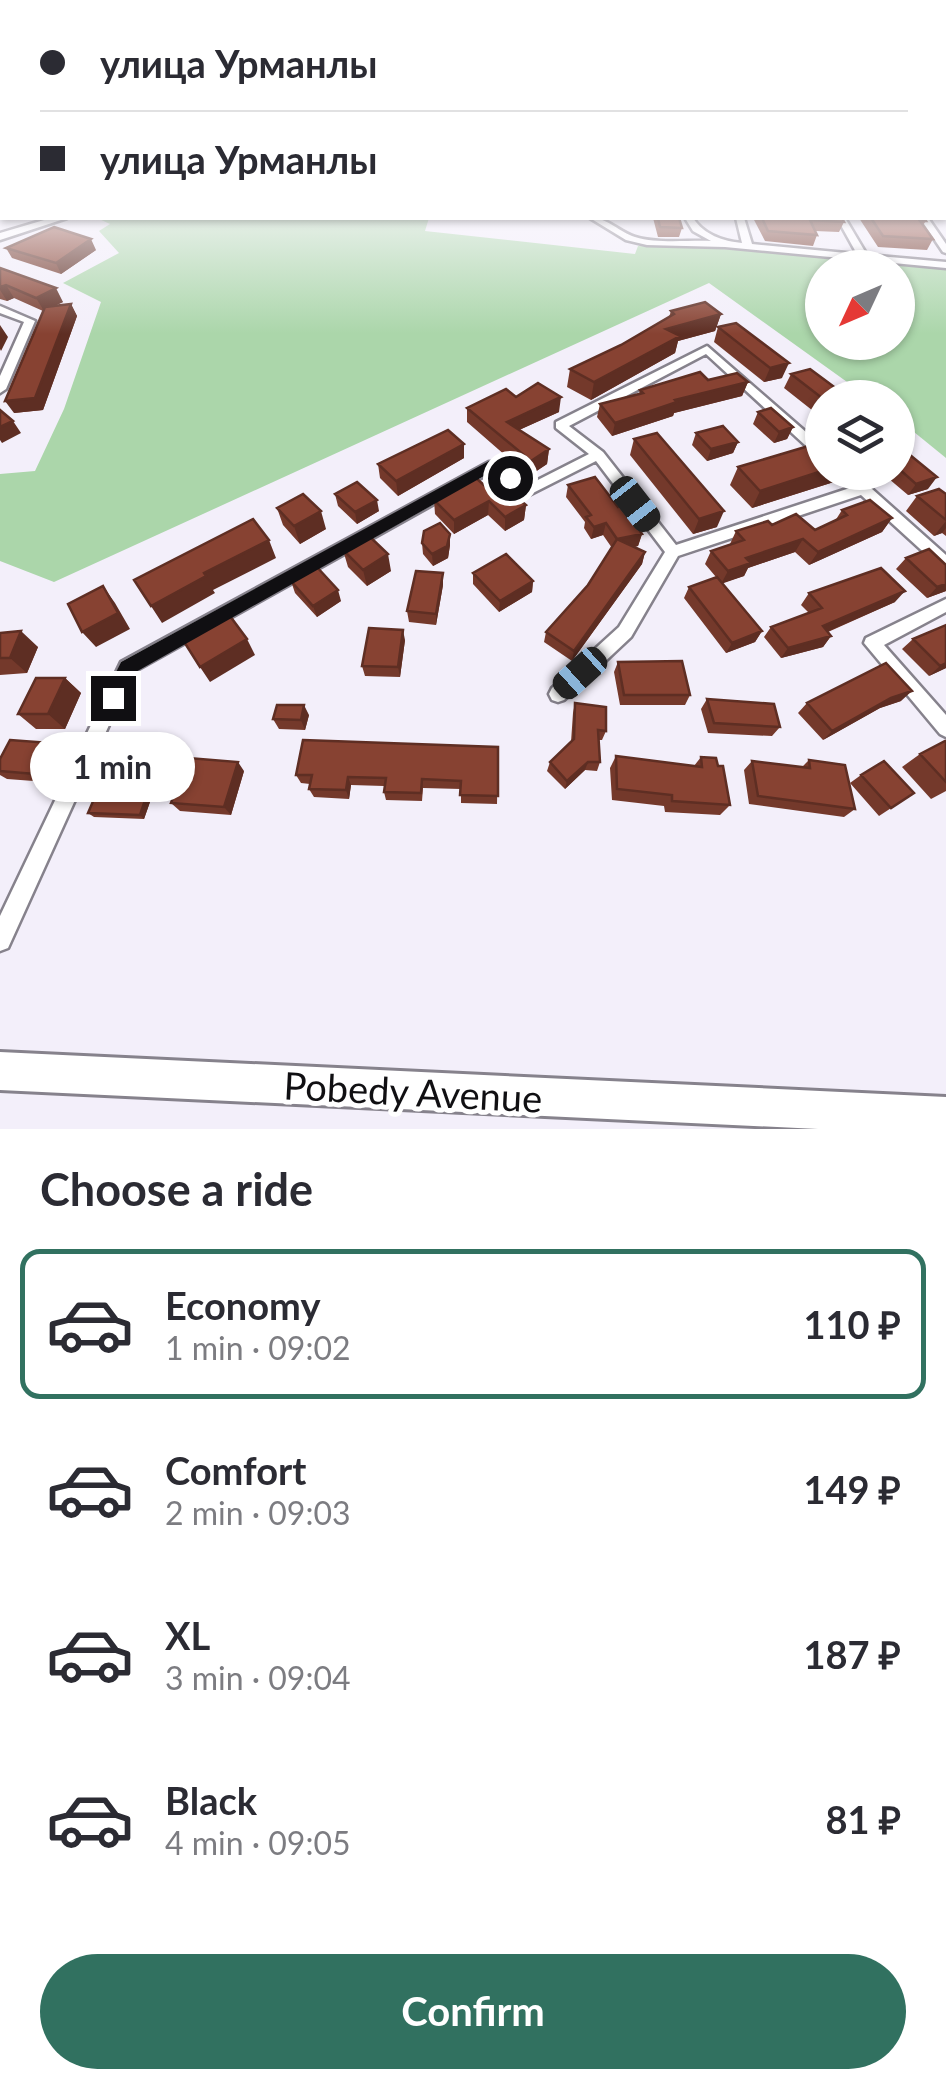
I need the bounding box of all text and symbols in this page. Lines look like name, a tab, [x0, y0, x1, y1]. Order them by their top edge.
text: улица Урманлы	[100, 40, 378, 86]
text: улица Урманлы	[100, 136, 378, 182]
north arrow	[805, 250, 915, 360]
map controls	[805, 250, 915, 490]
button: layers	[805, 380, 915, 490]
route start	[488, 456, 533, 501]
car	[605, 471, 665, 537]
car	[548, 642, 612, 704]
route end	[91, 676, 136, 721]
callout: 1 min	[31, 733, 196, 803]
text: 1 min	[73, 747, 152, 786]
street label: Pobedy Avenue	[283, 1061, 543, 1121]
text: Choose a ride	[40, 1162, 313, 1216]
icon: car	[45, 1279, 135, 1369]
text: Economy	[165, 1282, 320, 1328]
text: 110 ₽	[804, 1301, 901, 1347]
text: 1 min · 09:02	[165, 1328, 351, 1367]
icon: car	[45, 1444, 135, 1534]
text: Comfort	[165, 1447, 306, 1493]
text: 149 ₽	[804, 1466, 901, 1512]
text: 2 min · 09:03	[165, 1493, 351, 1532]
icon: car	[45, 1609, 135, 1699]
text: XL	[165, 1612, 210, 1658]
text: 187 ₽	[804, 1631, 901, 1677]
text: 3 min · 09:04	[165, 1658, 351, 1697]
icon: car	[45, 1774, 135, 1864]
text: Black	[165, 1777, 257, 1823]
text: 81 ₽	[826, 1796, 901, 1842]
text: 4 min · 09:05	[165, 1823, 351, 1862]
button: Confirm	[40, 1954, 906, 2069]

